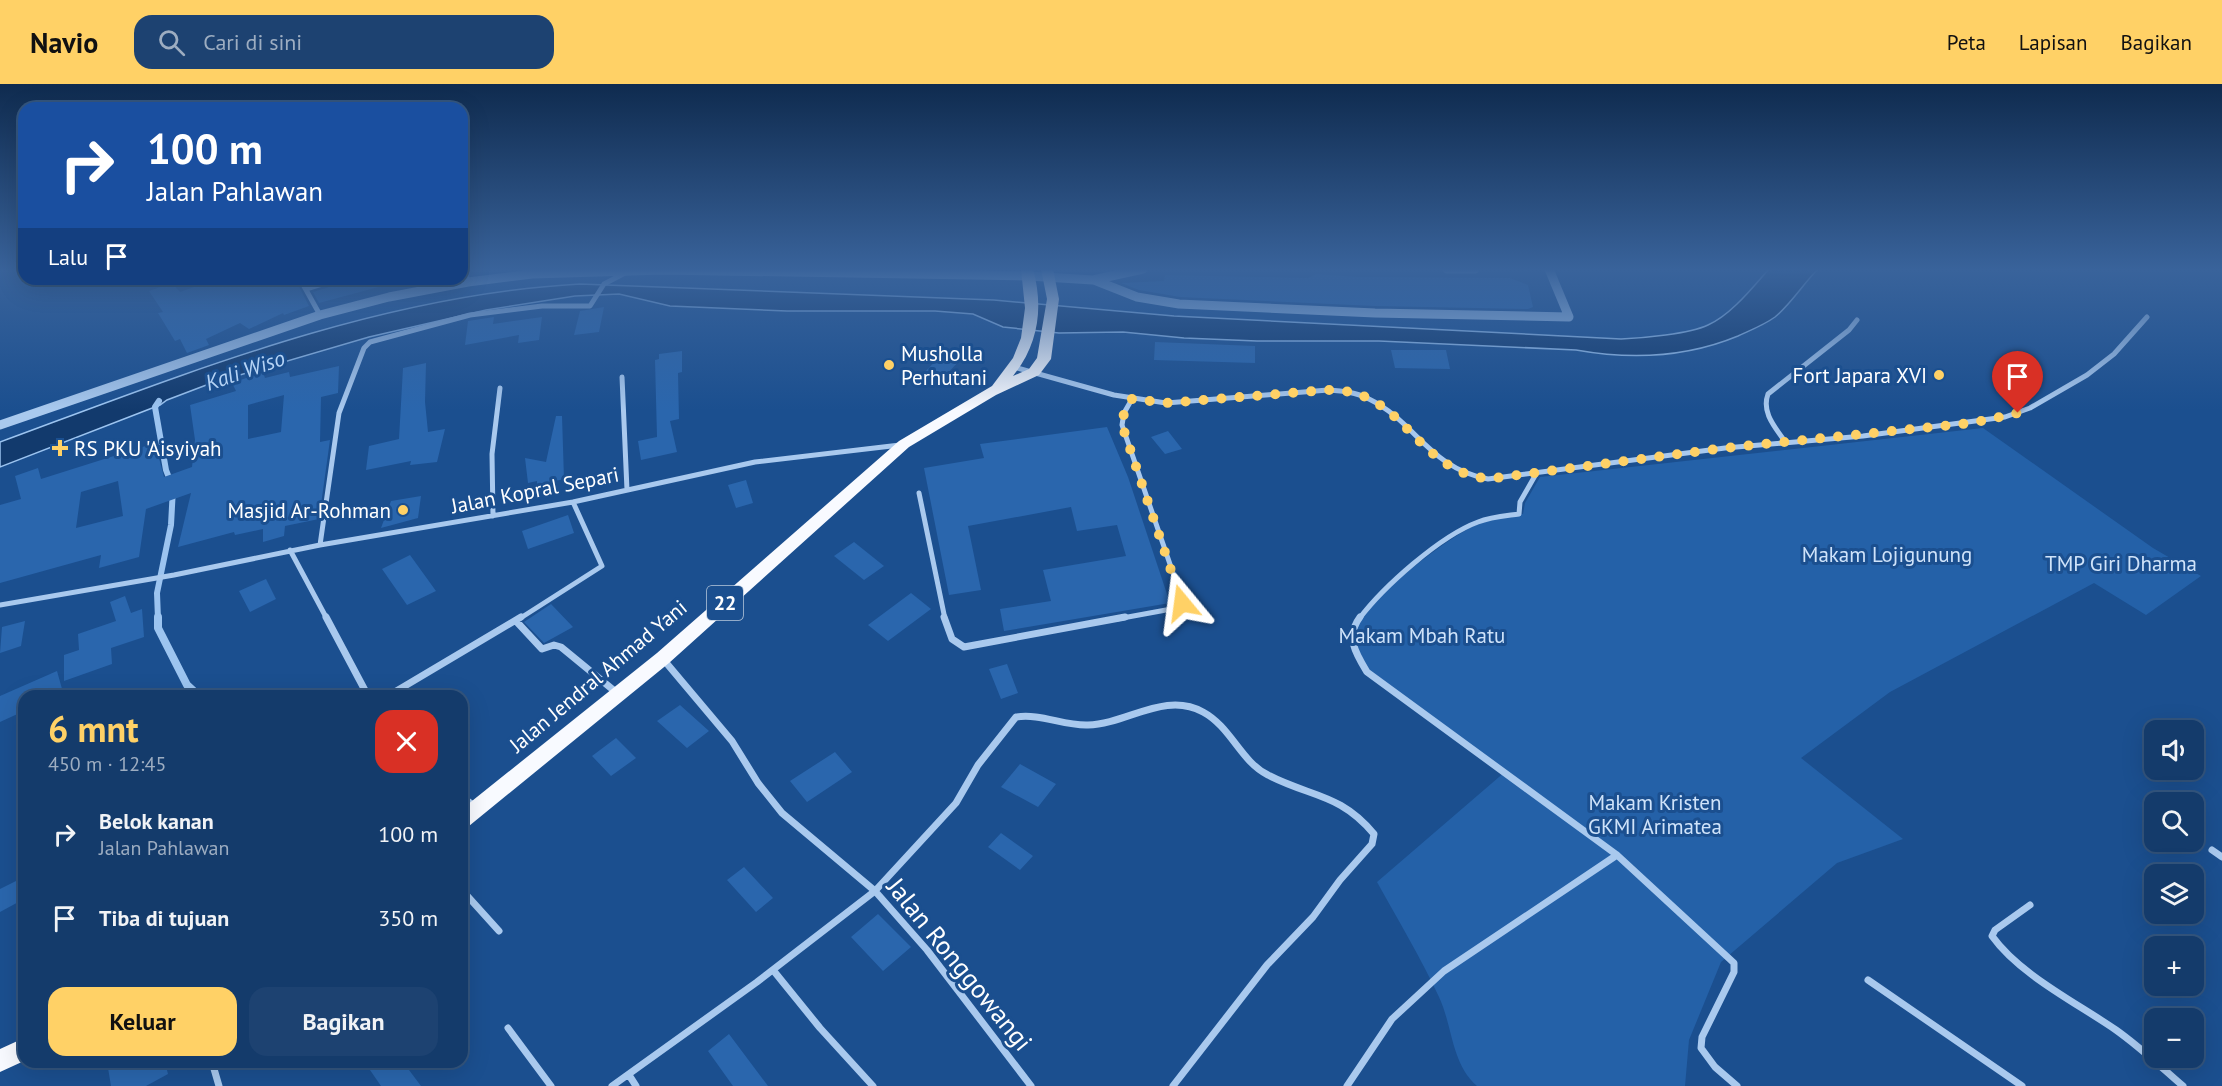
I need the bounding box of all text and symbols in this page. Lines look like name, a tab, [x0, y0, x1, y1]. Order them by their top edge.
search box	[134, 15, 554, 69]
text: Navio	[30, 24, 98, 61]
icon: search	[155, 26, 188, 59]
text: Cari di sini	[203, 28, 302, 56]
text: Peta	[1947, 29, 1986, 56]
text: Lapisan	[2019, 29, 2087, 56]
text: Bagikan	[2120, 29, 2192, 56]
text: 100 m	[147, 121, 263, 176]
icon: right	[48, 126, 126, 204]
text: Jalan Pahlawan	[147, 174, 323, 208]
icon: arrive	[100, 240, 133, 273]
text: Lalu	[48, 243, 88, 271]
place label: Musholla Perhutani	[901, 340, 987, 391]
water label: Kali Wiso	[201, 343, 289, 397]
pin	[1992, 351, 2043, 413]
marker: Musholla Perhutani	[882, 358, 896, 372]
icon: arrive	[2001, 360, 2034, 393]
place label: Fort Japara XVI	[1793, 362, 1927, 389]
marker: Fort Japara XVI	[1932, 368, 1946, 382]
place label: RS PKU 'Aisyiyah	[74, 435, 222, 462]
marker: RS PKU 'Aisyiyah	[51, 439, 69, 457]
street label: Jalan Kopral Separi	[448, 461, 621, 520]
place label: Masjid Ar-Rohman	[227, 497, 391, 524]
marker: Masjid Ar-Rohman	[396, 503, 410, 517]
park label: Makam Lojigunung	[1802, 541, 1972, 568]
park label: TMP Giri Dharma	[2045, 550, 2197, 577]
position arrow	[1150, 571, 1214, 635]
road number: 22	[707, 586, 743, 620]
street label: Jalan Jendral Ahmad Yani	[503, 594, 692, 759]
park label: Makam Mbah Ratu	[1339, 622, 1505, 649]
text: 6 mnt	[48, 705, 139, 752]
button: close	[375, 710, 438, 773]
map controls	[2144, 720, 2204, 1068]
button: sound	[2144, 720, 2204, 780]
text: 450 m · 12:45	[48, 751, 166, 777]
park label: Makam Kristen GKMI Arimatea	[1588, 789, 1722, 840]
button: search	[2144, 792, 2204, 852]
text: Belok kanan	[99, 807, 214, 835]
icon: right	[48, 818, 81, 851]
text: 100 m	[378, 820, 438, 848]
text: Jalan Pahlawan	[99, 835, 229, 861]
button: layers	[2144, 864, 2204, 924]
street label: Jalan Ronggowangi	[879, 870, 1040, 1057]
icon: arrive	[48, 902, 81, 935]
text: Tiba di tujuan	[99, 904, 229, 932]
text: 350 m	[378, 904, 438, 932]
button: +	[2144, 936, 2204, 996]
button: Keluar	[48, 987, 237, 1056]
button: Bagikan	[249, 987, 438, 1056]
button: −	[2144, 1008, 2204, 1068]

